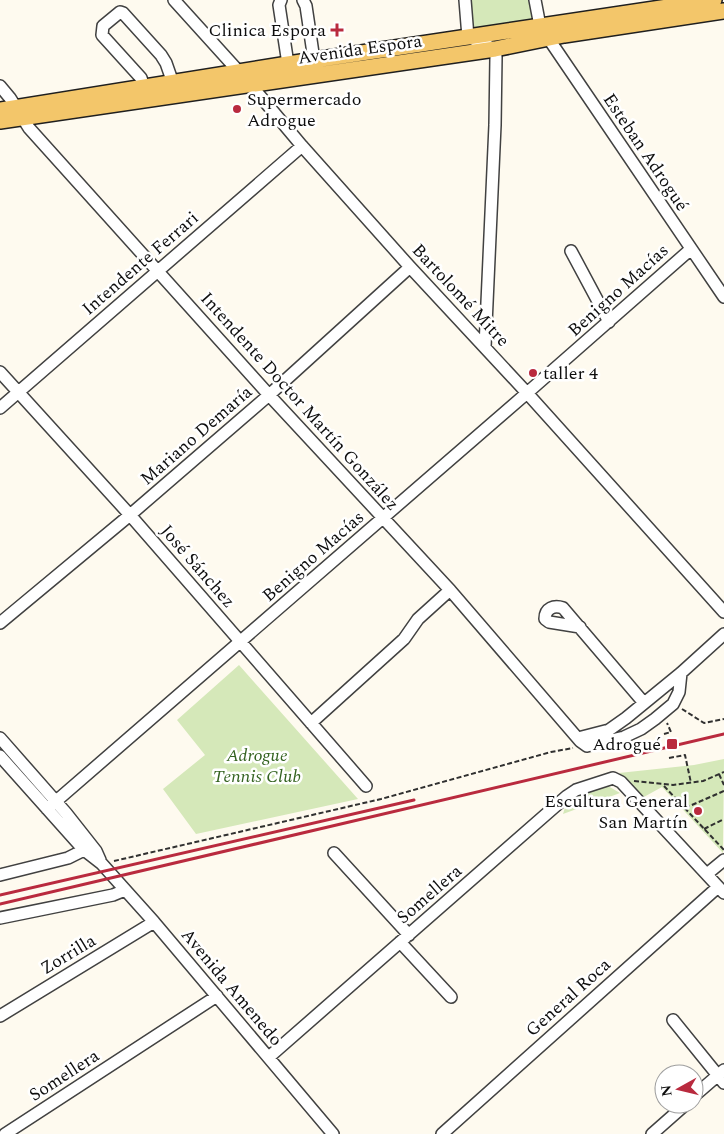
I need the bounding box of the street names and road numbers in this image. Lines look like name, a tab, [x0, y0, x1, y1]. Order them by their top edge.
street label: Avenida Espora	[296, 27, 424, 72]
street label: Esteban Adrogué	[596, 88, 695, 217]
street label: Intendente Ferrari	[76, 205, 205, 322]
street label: Bartolomé Mitre	[405, 238, 516, 353]
street label: Benigno Macías	[562, 238, 675, 343]
street label: Intendente Doctor Martín González	[194, 286, 405, 517]
street label: Mariano Demaría	[134, 379, 258, 492]
street label: Benigno Macías	[256, 504, 370, 609]
street label: José Sánchez	[154, 519, 242, 614]
street label: Somellera	[391, 858, 468, 931]
street label: Avenida Amenedo	[174, 923, 289, 1052]
street label: Zorrilla	[35, 927, 101, 982]
street label: General Roca	[520, 952, 617, 1043]
street label: Somellera	[24, 1042, 105, 1108]

